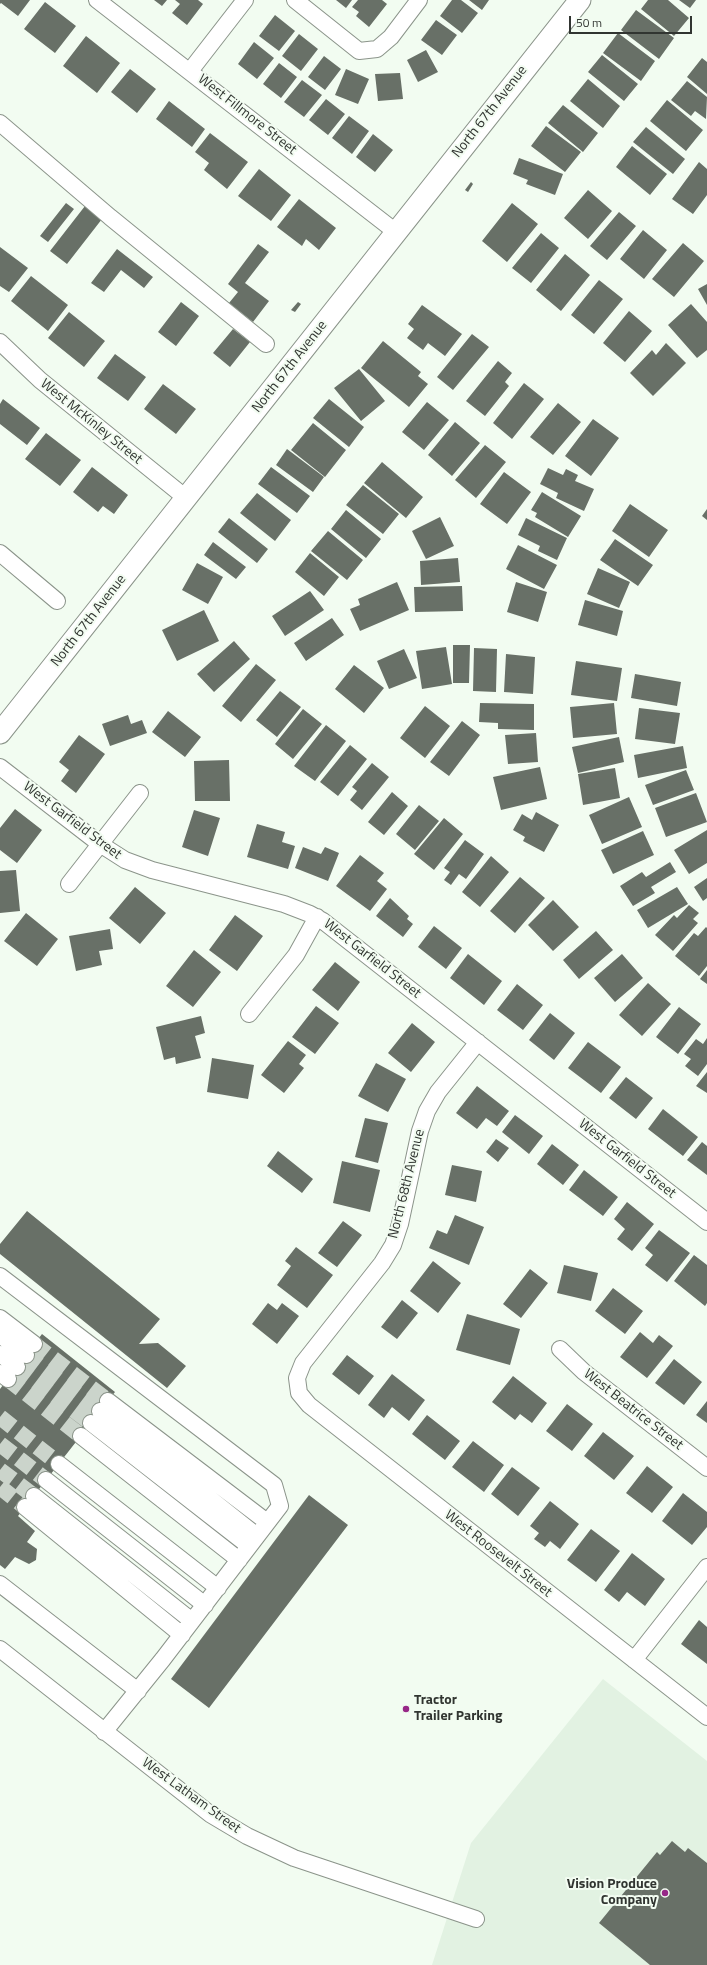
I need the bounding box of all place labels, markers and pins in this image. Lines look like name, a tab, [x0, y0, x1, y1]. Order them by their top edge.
place label: Tractor Trailer Parking	[414, 1693, 502, 1726]
marker: Tractor Trailer Parking	[401, 1704, 411, 1714]
place label: Vision Produce Company	[567, 1877, 657, 1910]
marker: Vision Produce Company	[660, 1888, 670, 1898]

